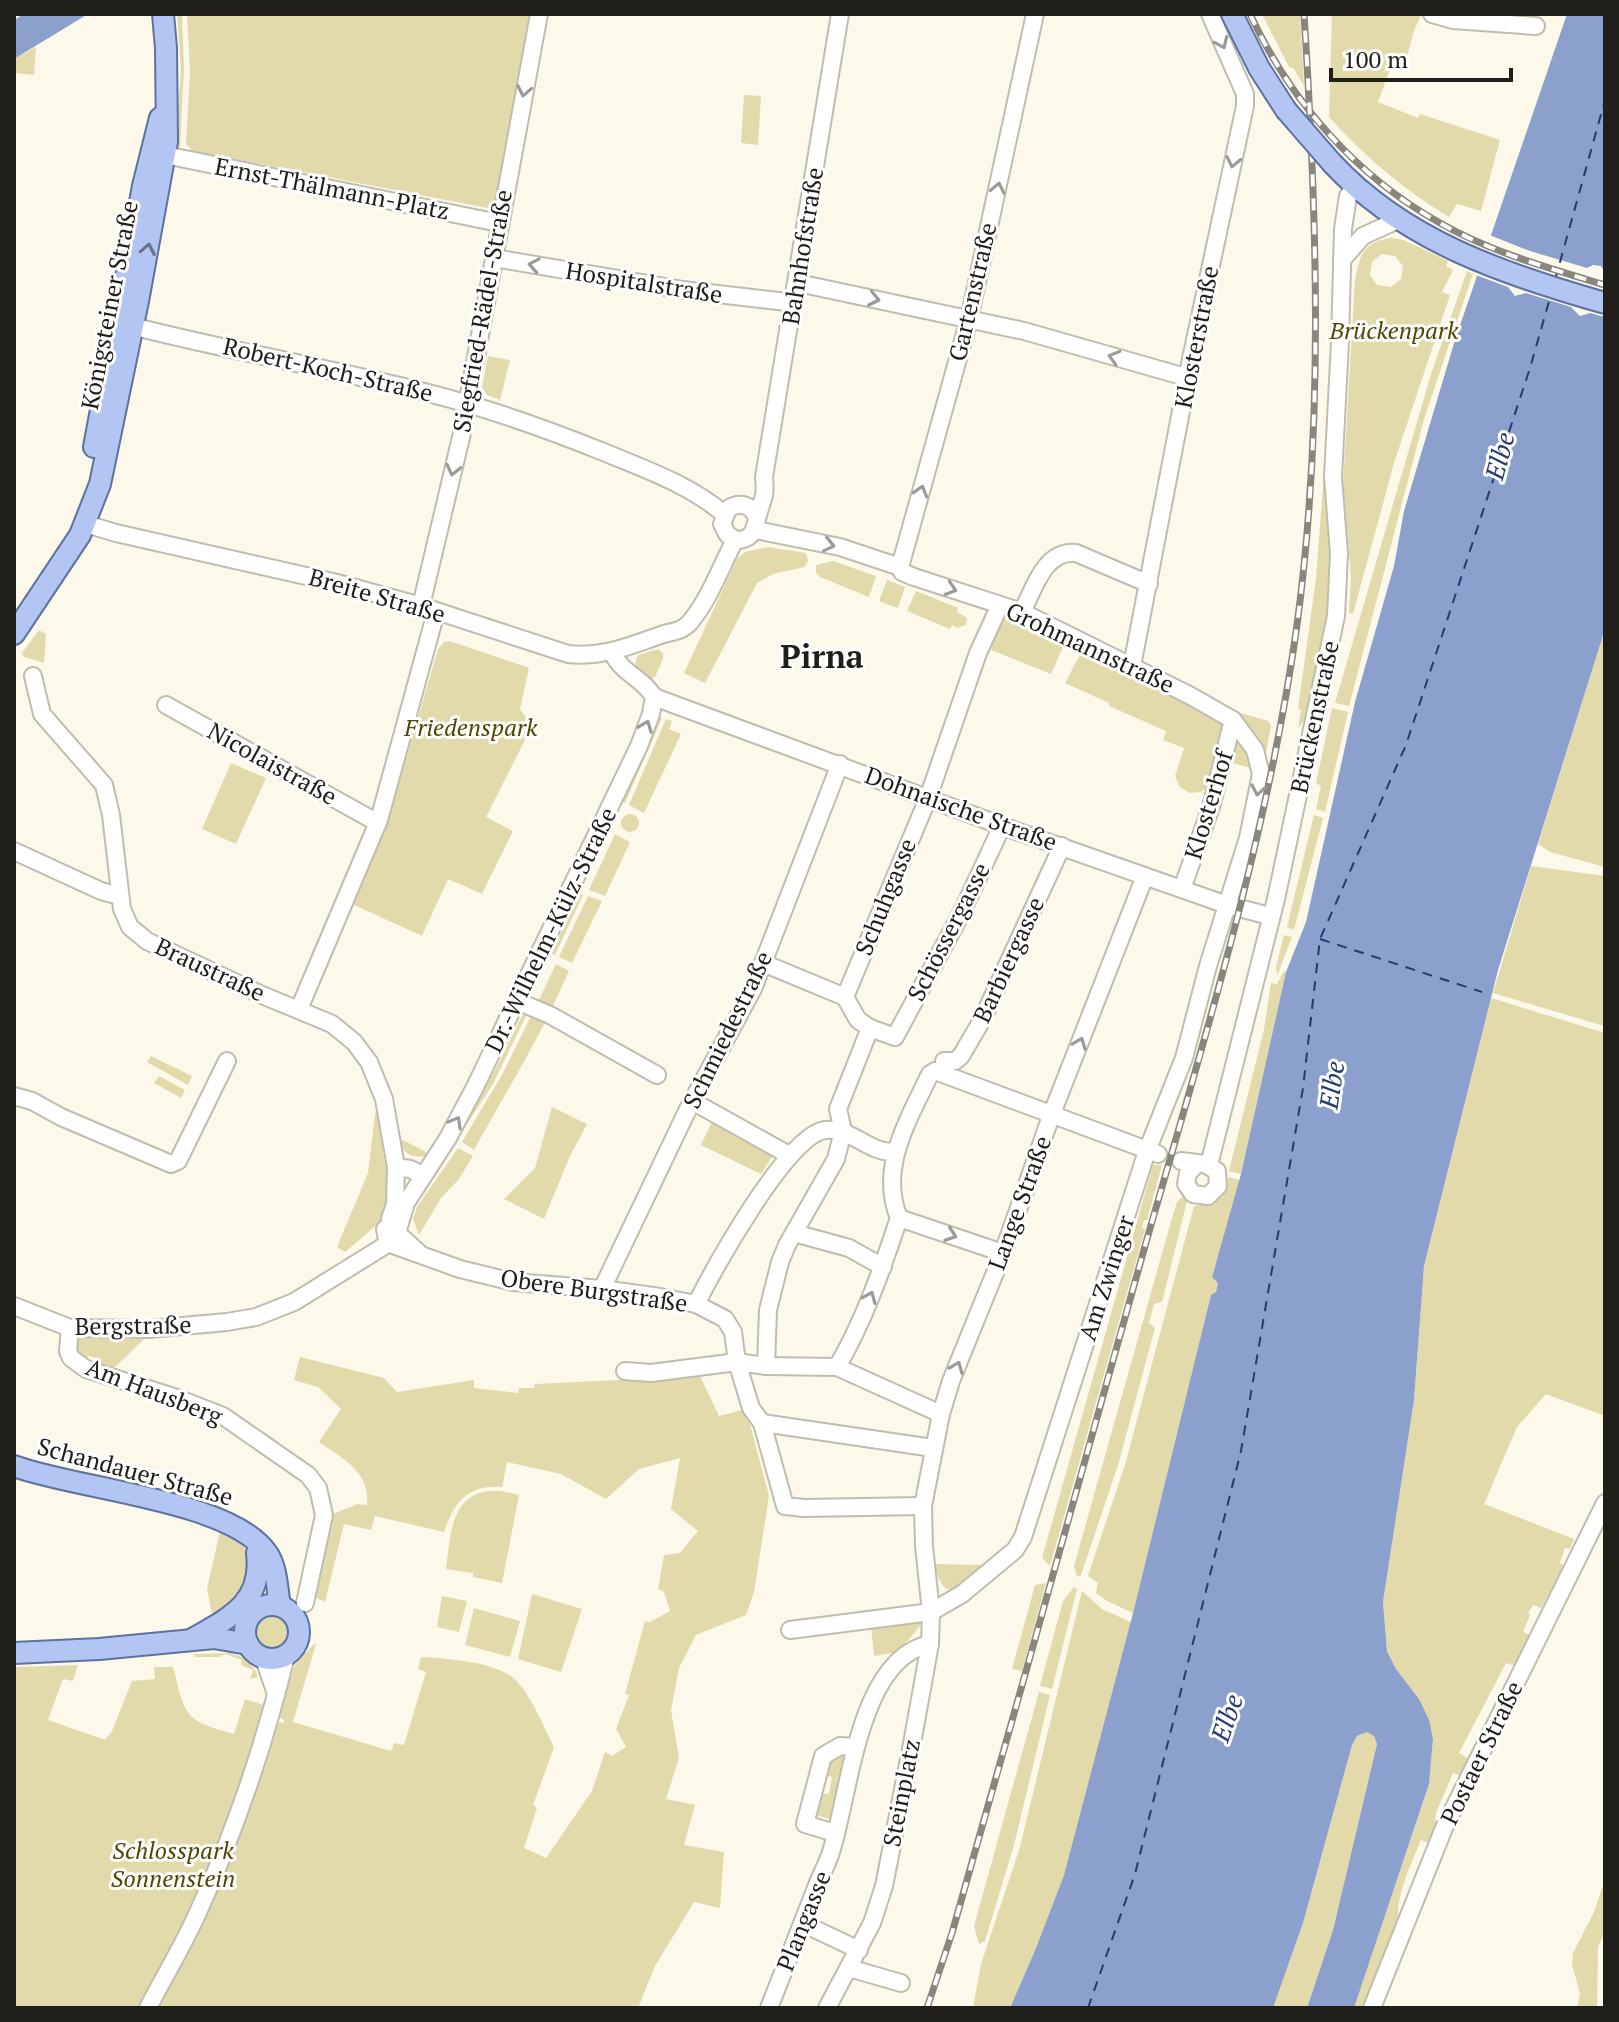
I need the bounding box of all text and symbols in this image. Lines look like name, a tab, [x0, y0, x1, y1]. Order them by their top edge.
scale bar	[1331, 32, 1511, 82]
one-way arrow	[1212, 35, 1228, 49]
text: 100 m	[1343, 43, 1408, 75]
one-way arrow	[517, 84, 534, 97]
street label: Ernst-Thälmann-Platz	[212, 150, 452, 226]
one-way arrow	[1225, 154, 1242, 168]
street label: Bahnhofstraße	[774, 165, 830, 327]
one-way arrow	[988, 181, 1005, 194]
street label: Siegfried-Rädel-Straße	[445, 187, 519, 435]
street label: Königsteiner Straße	[73, 198, 145, 412]
street label: Gartenstraße	[941, 219, 1003, 364]
one-way arrow	[139, 243, 156, 257]
street label: Hospitalstraße	[564, 254, 725, 310]
one-way arrow	[528, 258, 541, 275]
street label: Klosterstraße	[1167, 263, 1226, 411]
one-way arrow	[867, 290, 880, 307]
park label: Brückenpark	[1328, 314, 1459, 346]
street label: Robert-Koch-Straße	[220, 329, 436, 409]
one-way arrow	[1108, 350, 1122, 367]
water label: Elbe	[1476, 428, 1522, 484]
one-way arrow	[445, 463, 462, 476]
one-way arrow	[912, 485, 928, 499]
one-way arrow	[821, 536, 835, 553]
street label: Breite Straße	[305, 560, 449, 630]
one-way arrow	[944, 580, 957, 596]
street label: Grohmannstraße	[1001, 594, 1180, 700]
district label: Pirna	[780, 635, 864, 677]
street label: Brückenstraße	[1282, 637, 1346, 796]
park label: Friedenspark	[403, 711, 538, 743]
street label: Nicolaistraße	[202, 714, 343, 812]
one-way arrow	[636, 720, 653, 734]
street label: Klosterhof	[1176, 745, 1240, 863]
street label: Dohnaische Straße	[861, 758, 1062, 858]
one-way arrow	[1250, 783, 1267, 797]
street label: Dr.-Wilhelm-Külz-Straße	[477, 802, 623, 1057]
street label: Schuhgasse	[847, 833, 923, 960]
street label: Schössergasse	[900, 857, 997, 1006]
street label: Barbiergasse	[965, 892, 1051, 1028]
street label: Braustraße	[150, 930, 271, 1009]
street label: Schmiedestraße	[675, 945, 779, 1114]
one-way arrow	[1070, 1037, 1087, 1051]
water label: Elbe	[1310, 1059, 1352, 1112]
one-way arrow	[447, 1116, 462, 1131]
street label: Lange Straße	[980, 1131, 1058, 1274]
street label: Am Zwinger	[1071, 1210, 1142, 1344]
one-way arrow	[943, 1226, 957, 1242]
street label: Obere Burgstraße	[499, 1261, 690, 1319]
one-way arrow	[860, 1291, 876, 1305]
street label: Bergstraße	[74, 1308, 192, 1342]
street label: Am Hausberg	[82, 1350, 228, 1432]
one-way arrow	[947, 1361, 964, 1375]
street label: Schandauer Straße	[34, 1430, 237, 1513]
street label: Postaer Straße	[1433, 1675, 1530, 1830]
water label: Elbe	[1202, 1689, 1250, 1747]
street label: Steinplatz	[875, 1736, 927, 1849]
park label: Schlosspark Sonnenstein	[111, 1834, 235, 1894]
street label: Plangasse	[768, 1866, 838, 1976]

